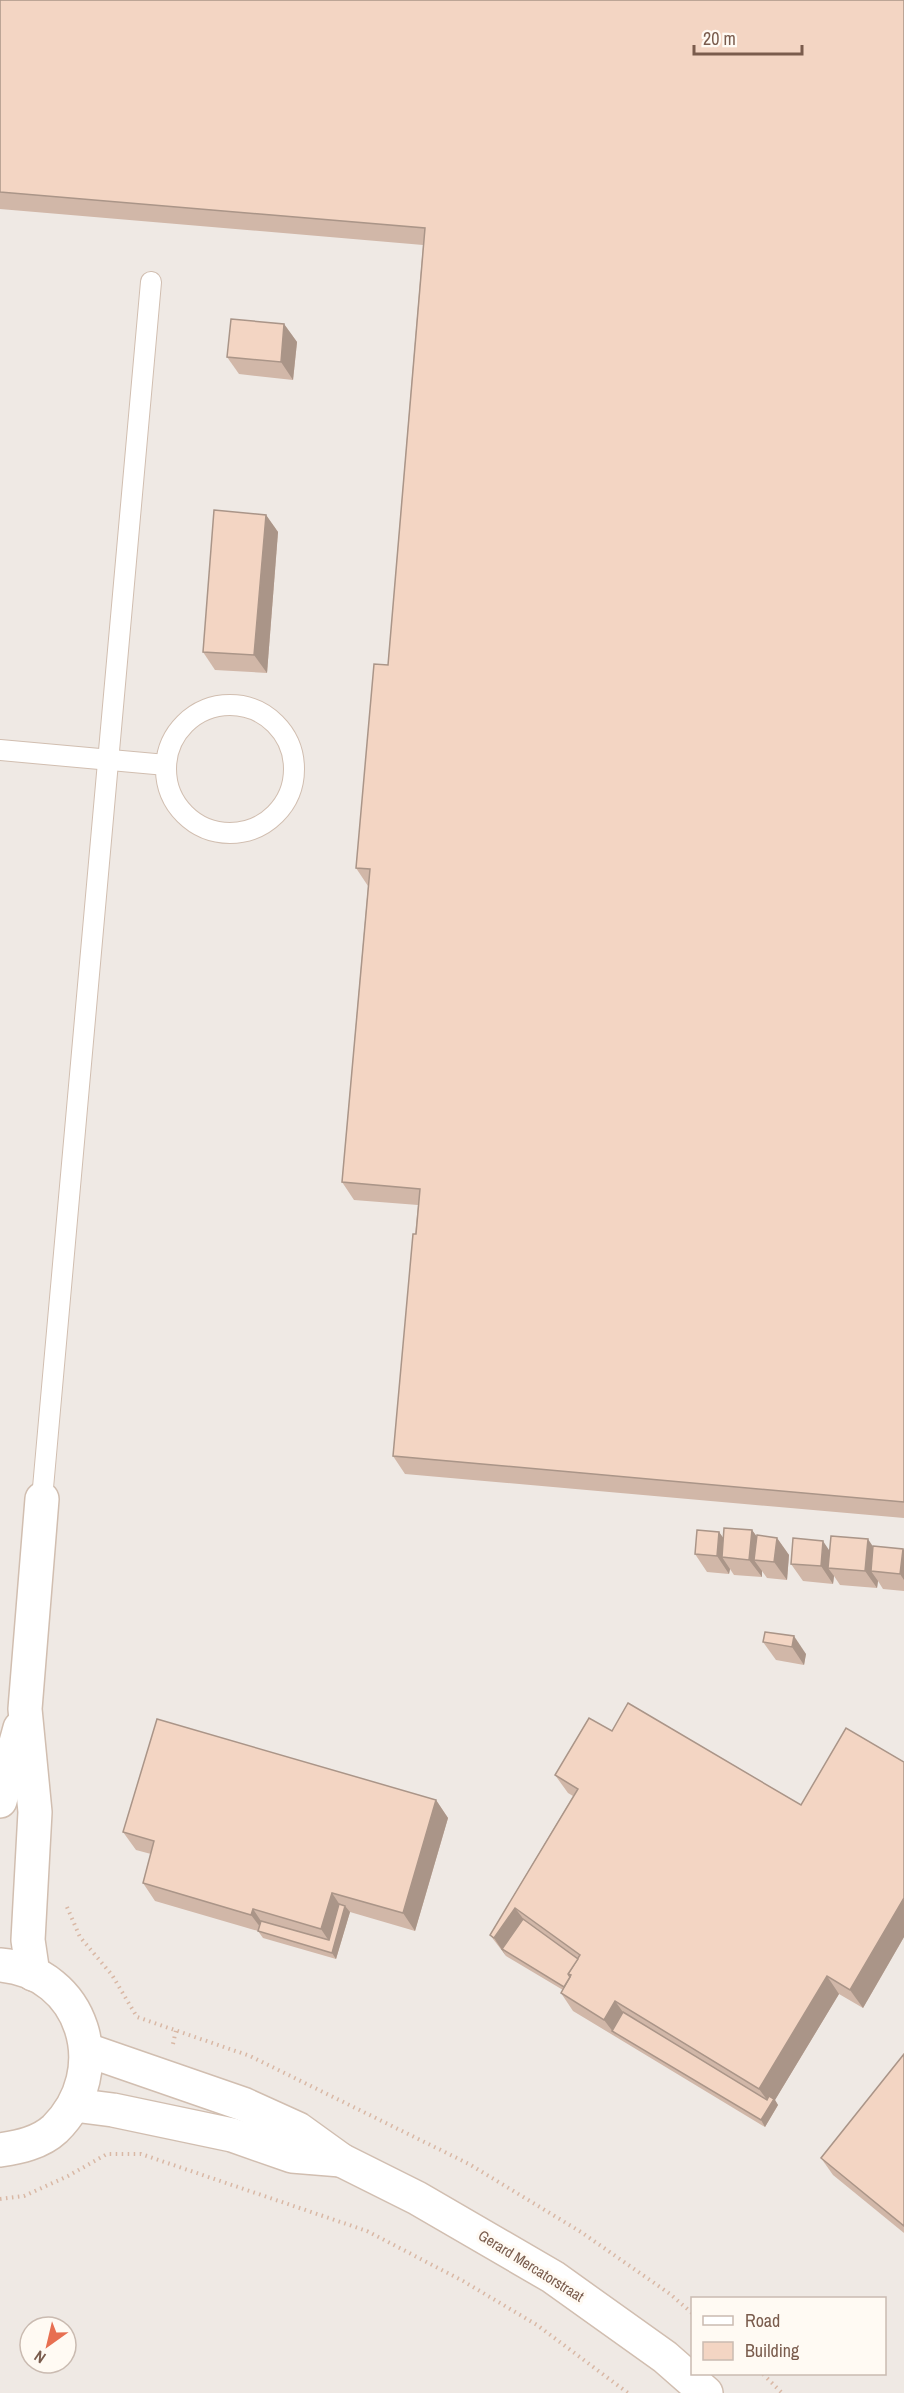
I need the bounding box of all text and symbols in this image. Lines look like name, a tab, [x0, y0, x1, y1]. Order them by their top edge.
scale bar	[694, 18, 802, 56]
text: 20 m	[703, 26, 736, 51]
street label: Gerard Mercatorstraat	[474, 2225, 589, 2307]
legend	[691, 2297, 886, 2375]
text: Road	[745, 2308, 780, 2333]
north arrow	[18, 2315, 78, 2375]
text: Building	[745, 2338, 800, 2363]
text: N	[30, 2346, 50, 2369]

